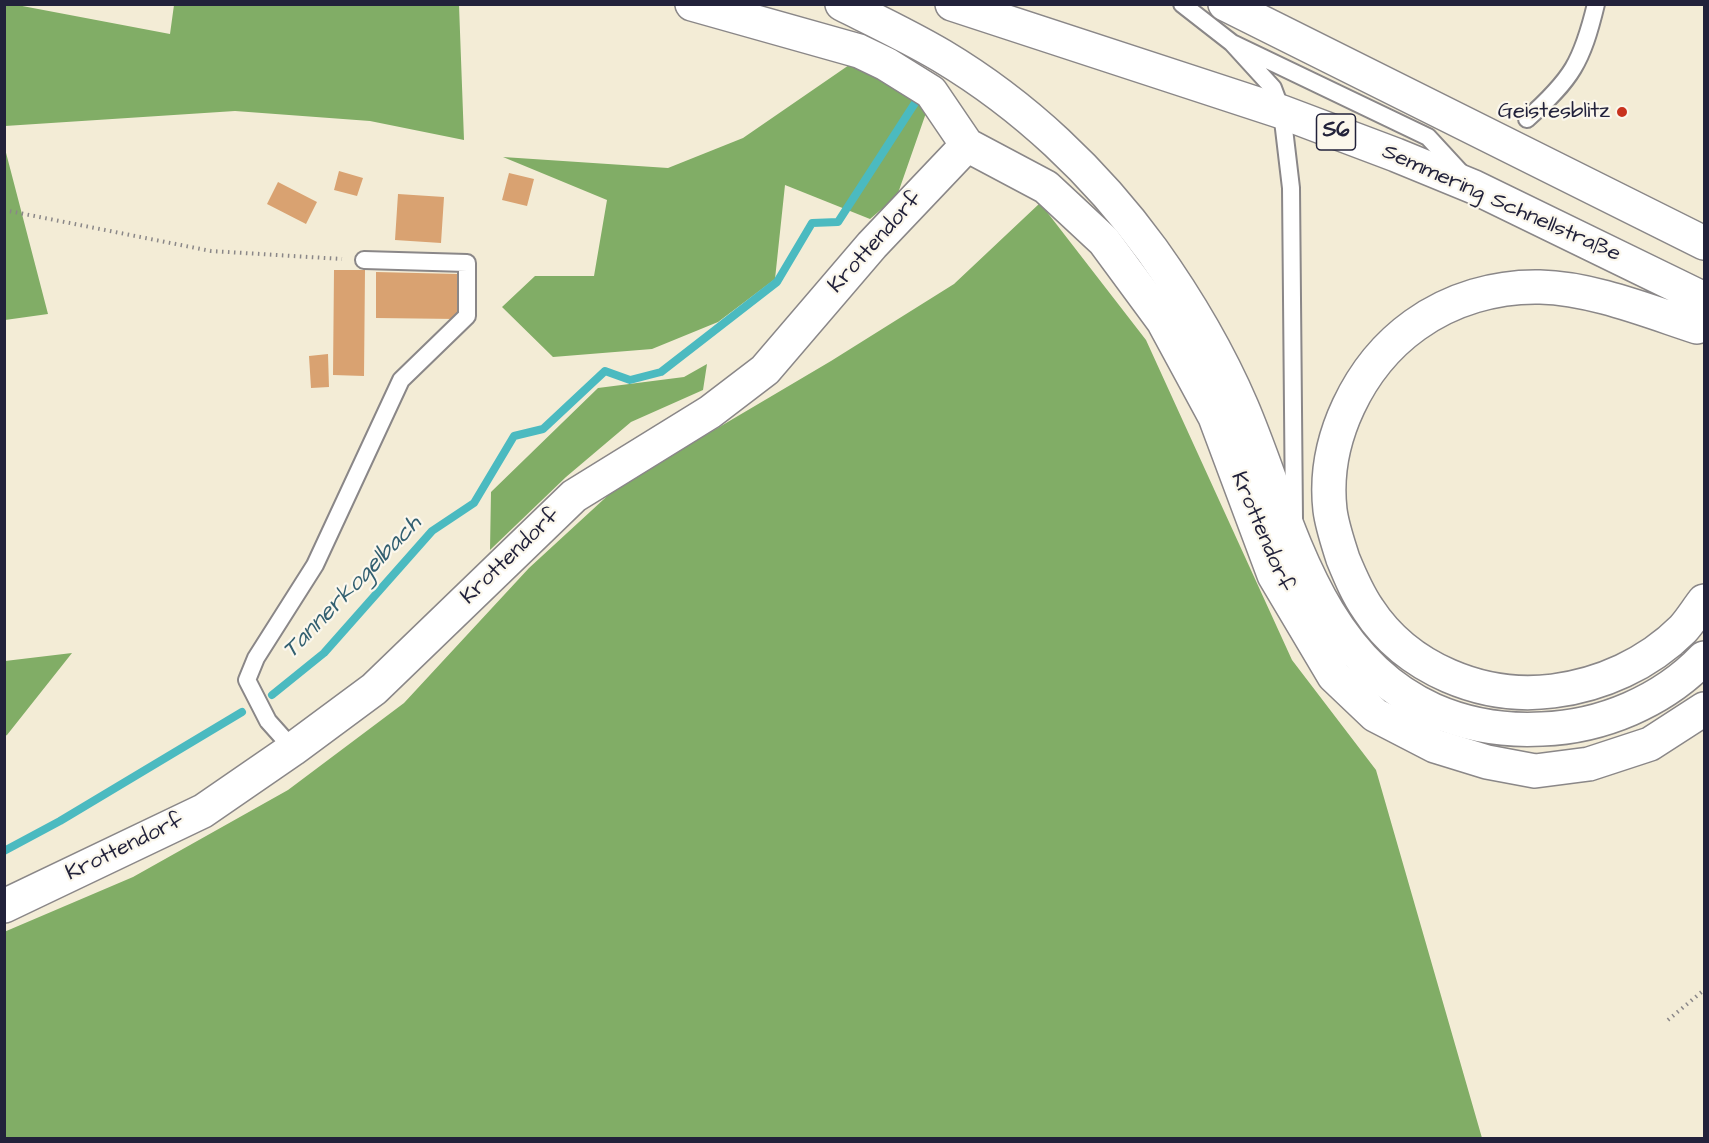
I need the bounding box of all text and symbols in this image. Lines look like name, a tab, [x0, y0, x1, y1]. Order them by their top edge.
place label: Geistesblitz	[1498, 99, 1610, 125]
marker: Geistesblitz	[1615, 105, 1629, 119]
road number: S6	[1316, 114, 1356, 150]
street label: Semmering Schnellstraße	[1378, 139, 1624, 269]
street label: Krottendorf	[824, 187, 928, 299]
street label: Krottendorf	[1224, 468, 1298, 596]
street label: Krottendorf	[456, 503, 566, 611]
water label: Tannerkogelbach	[278, 511, 428, 665]
street label: Krottendorf	[62, 808, 188, 888]

